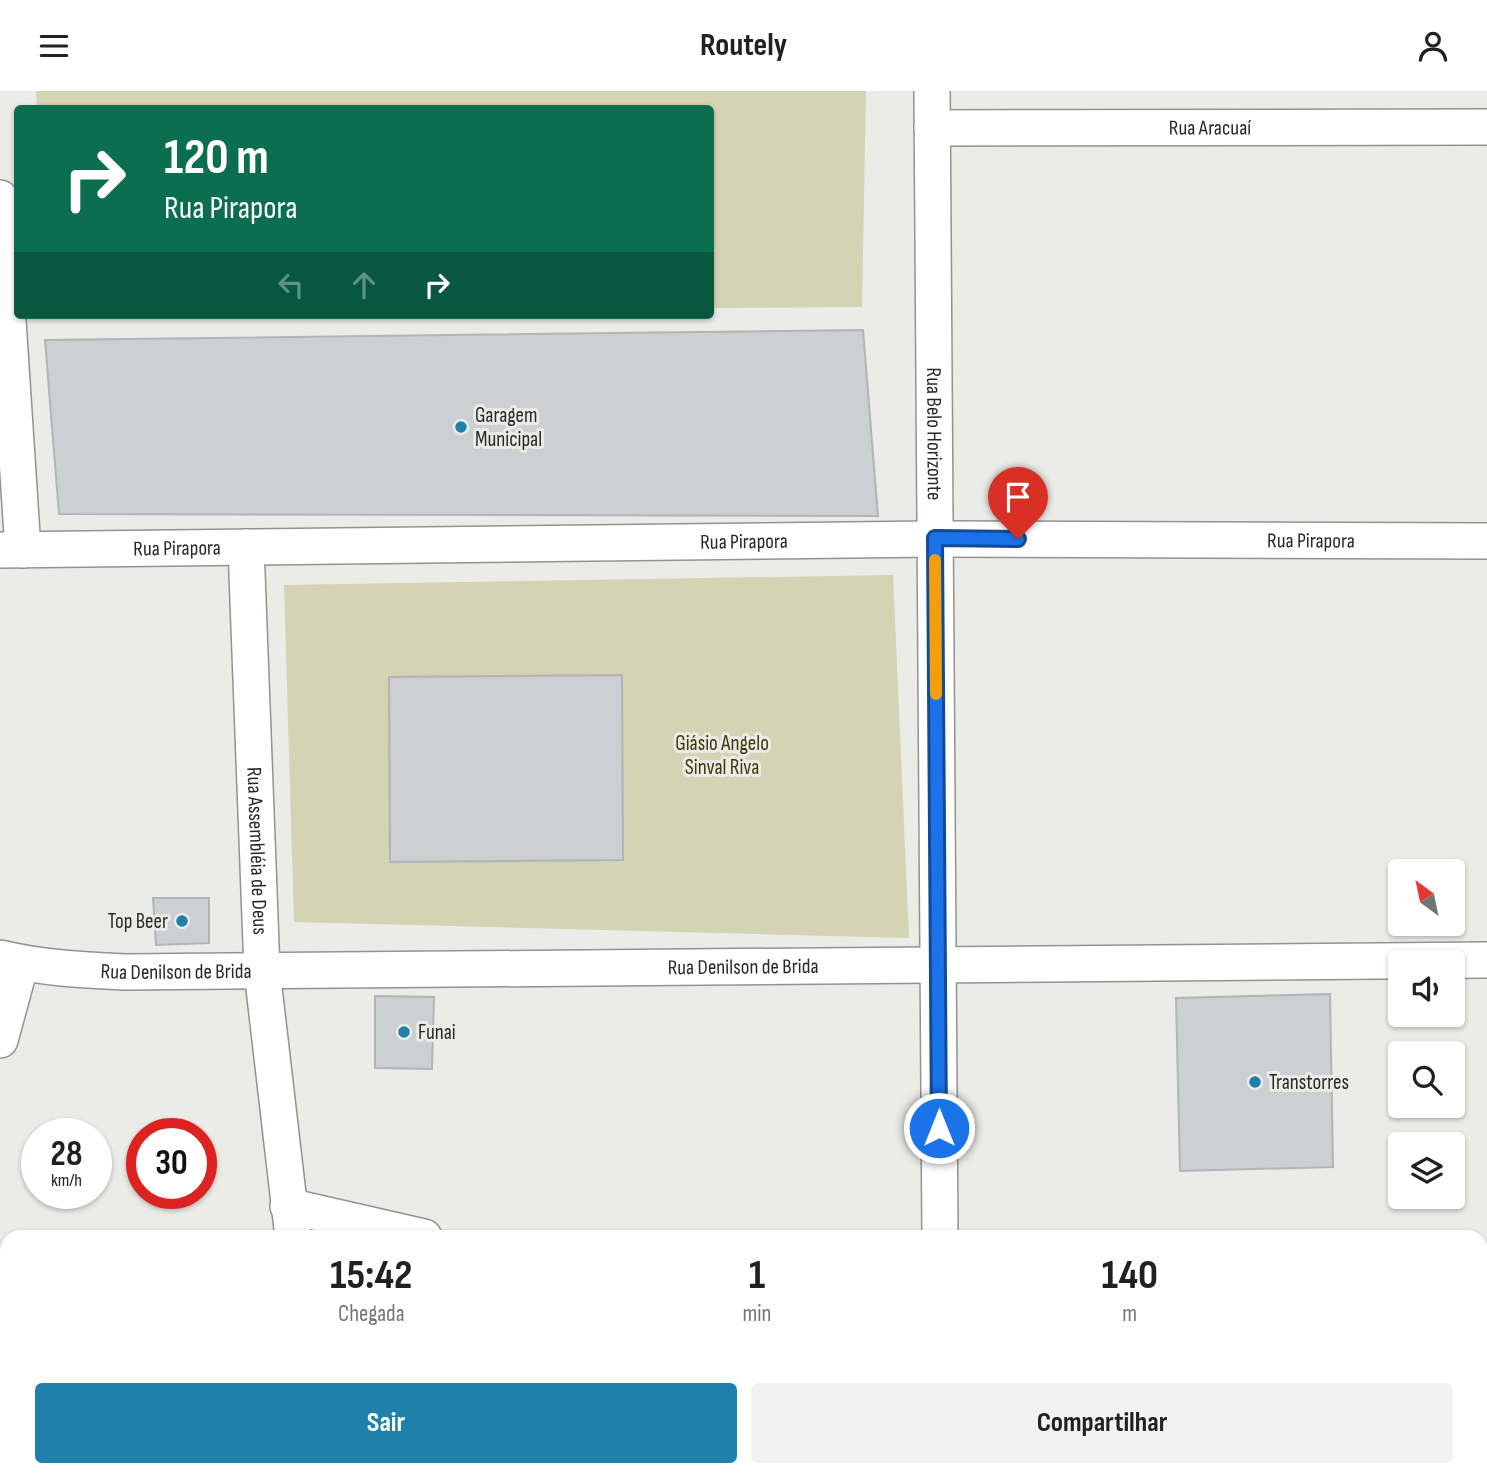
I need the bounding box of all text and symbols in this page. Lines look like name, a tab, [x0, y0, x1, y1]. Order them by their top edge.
text: Routely	[700, 26, 787, 65]
icon: menu	[35, 27, 73, 65]
icon: person	[1414, 27, 1452, 65]
street label: Rua Aracuaí	[1169, 115, 1251, 140]
text: 120 m	[164, 129, 269, 188]
icon: right	[49, 133, 140, 224]
text: Rua Pirapora	[164, 189, 298, 228]
icon: left	[272, 266, 310, 304]
icon: ahead	[345, 266, 383, 304]
icon: right	[418, 266, 456, 304]
street label: Rua Belo Horizonte	[921, 367, 947, 500]
place label: Garagem Municipal	[475, 403, 542, 452]
marker: Garagem Municipal	[453, 419, 469, 435]
pin	[988, 467, 1048, 539]
icon: arrive	[999, 478, 1037, 516]
street label: Rua Pirapora	[700, 528, 788, 554]
street label: Rua Pirapora	[1267, 528, 1355, 553]
street label: Rua Pirapora	[133, 535, 221, 561]
park label: Giásio Angelo Sinval Riva	[675, 731, 769, 780]
street label: Rua Assembléia de Deus	[242, 766, 273, 935]
north arrow	[1388, 859, 1465, 936]
map controls	[1388, 859, 1465, 1209]
place label: Top Beer	[108, 909, 168, 934]
marker: Top Beer	[174, 913, 190, 929]
button: sound	[1388, 950, 1465, 1027]
street label: Rua Denilson de Brida	[667, 953, 819, 980]
street label: Rua Denilson de Brida	[100, 958, 252, 985]
place label: Funai	[418, 1020, 456, 1045]
marker: Funai	[396, 1024, 412, 1040]
button: search	[1388, 1041, 1465, 1118]
place label: Transtorres	[1269, 1070, 1349, 1095]
marker: Transtorres	[1247, 1074, 1263, 1090]
position arrow	[902, 1091, 976, 1165]
speed limit sign: 30	[126, 1118, 217, 1209]
button: layers	[1388, 1132, 1465, 1209]
text: 28	[51, 1133, 82, 1176]
text: km/h	[51, 1170, 82, 1191]
text: 15:42	[330, 1250, 412, 1301]
text: 1	[749, 1250, 765, 1301]
text: 140	[1102, 1250, 1158, 1301]
text: Chegada	[338, 1300, 405, 1328]
text: min	[743, 1300, 771, 1328]
text: m	[1122, 1300, 1137, 1328]
button: Sair	[35, 1383, 737, 1463]
button: Compartilhar	[751, 1383, 1453, 1463]

